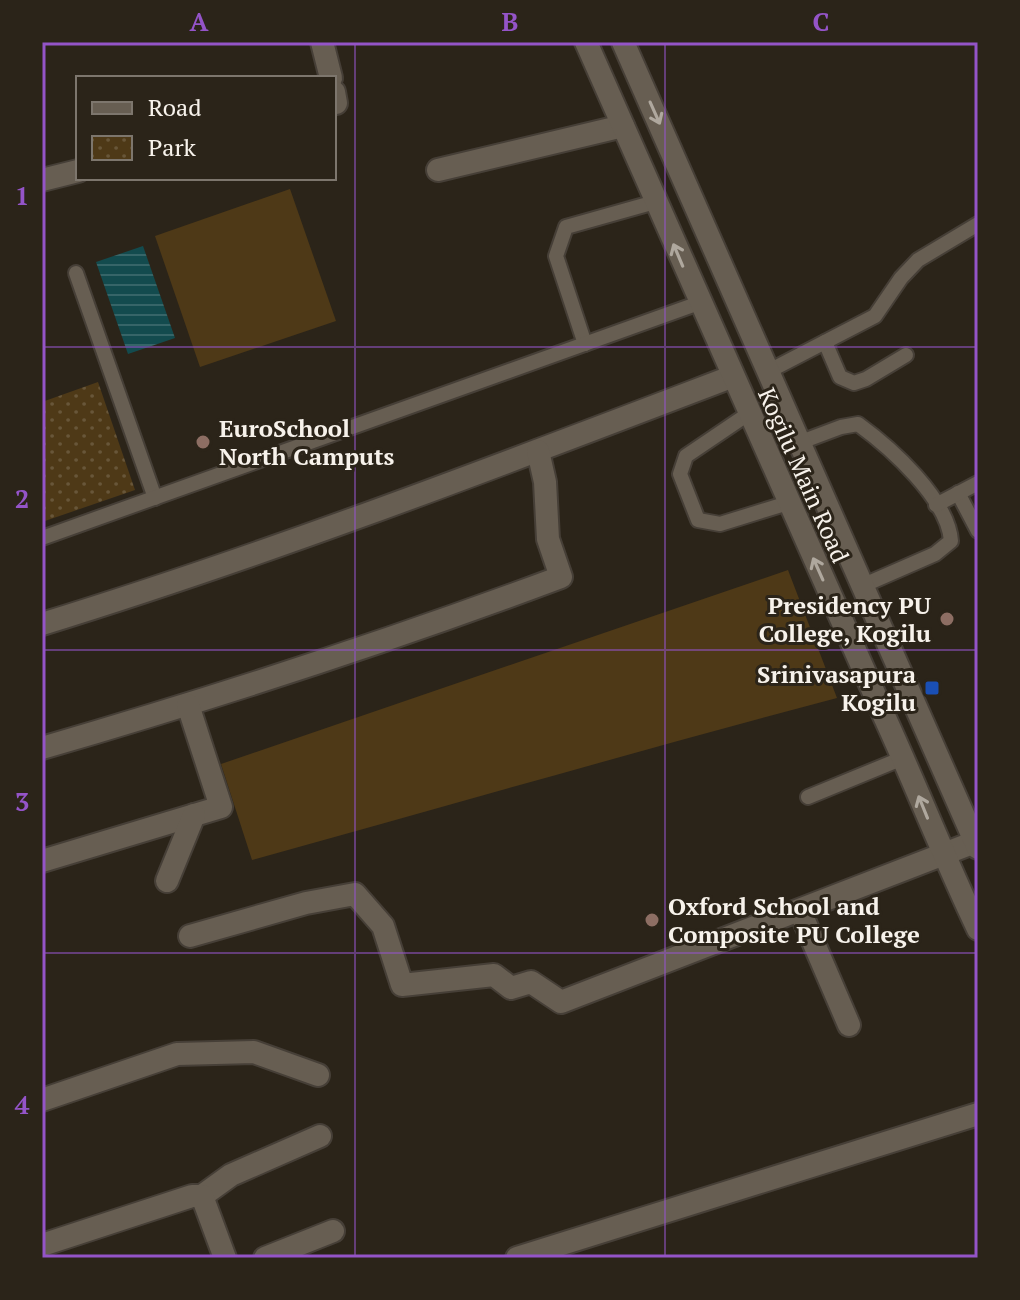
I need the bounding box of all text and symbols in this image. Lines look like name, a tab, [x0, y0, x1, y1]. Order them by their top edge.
text: A	[190, 4, 209, 38]
text: B	[502, 4, 518, 38]
text: C	[813, 4, 829, 38]
legend	[76, 76, 336, 180]
text: Road	[148, 91, 202, 123]
one-way arrow	[648, 101, 663, 125]
text: Park	[148, 131, 197, 163]
text: 1	[15, 178, 29, 212]
one-way arrow	[670, 243, 685, 267]
street label: Kogilu Main Road	[751, 383, 857, 567]
place label: EuroSchool North Camputs	[219, 412, 395, 472]
marker: EuroSchool North Camputs	[194, 433, 212, 451]
text: 2	[15, 481, 29, 515]
one-way arrow	[809, 557, 824, 582]
place label: Presidency PU College, Kogilu	[759, 589, 932, 649]
marker: Presidency PU College, Kogilu	[938, 610, 956, 628]
place label: Srinivasapura Kogilu	[757, 658, 917, 718]
marker: Srinivasapura Kogilu	[923, 679, 941, 697]
text: 3	[15, 784, 29, 818]
one-way arrow	[915, 795, 929, 820]
place label: Oxford School and Composite PU College	[668, 890, 920, 950]
marker: Oxford School and Composite PU College	[643, 911, 661, 929]
text: 4	[15, 1087, 30, 1121]

